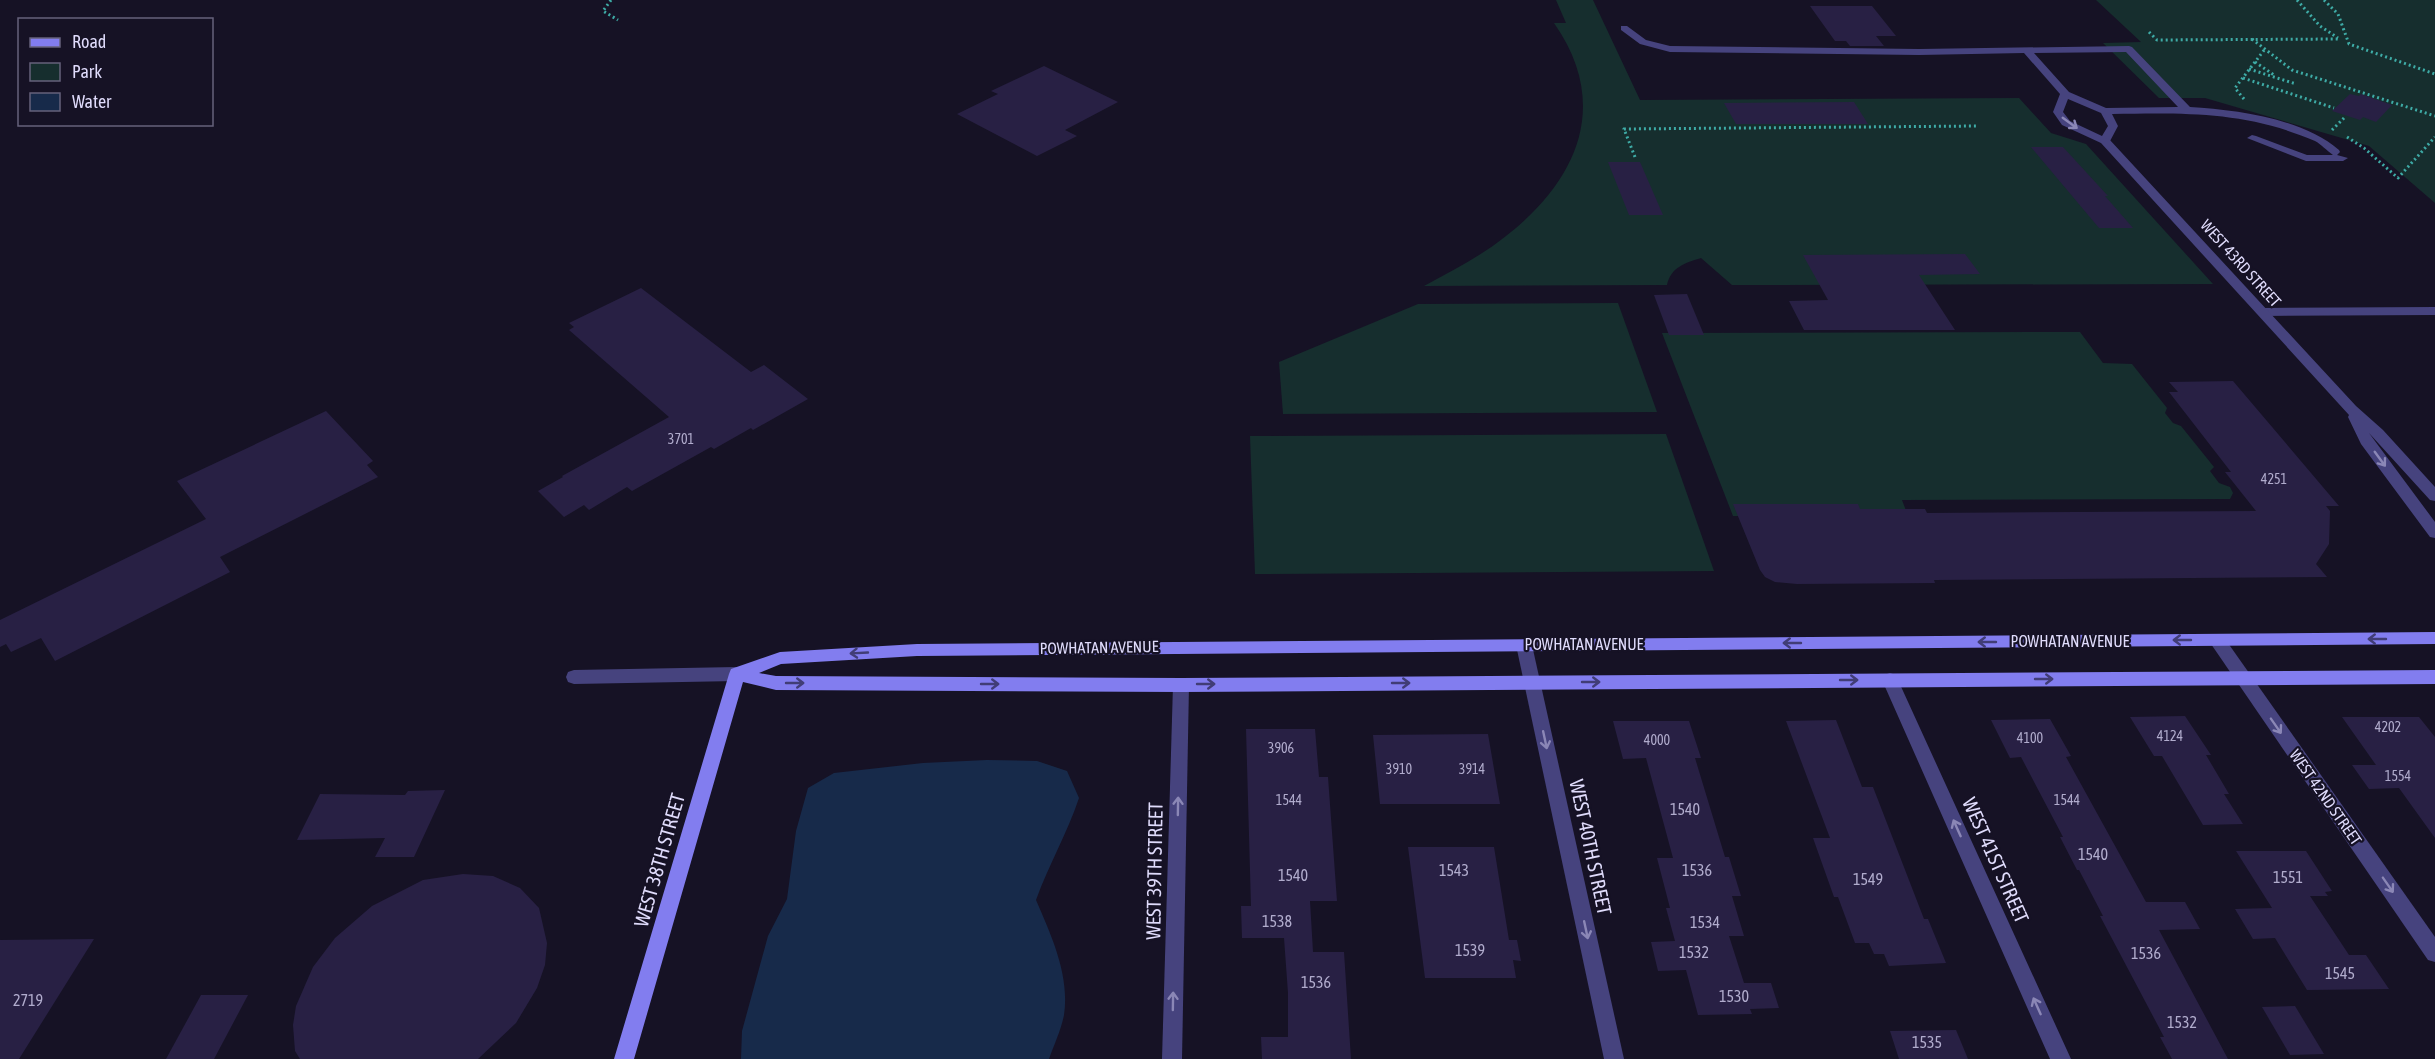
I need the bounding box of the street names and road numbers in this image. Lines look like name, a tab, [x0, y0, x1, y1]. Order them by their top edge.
street label: WEST 43RD STREET	[2197, 216, 2285, 310]
street label: POWHATAN AVENUE	[2011, 632, 2130, 650]
street label: POWHATAN AVENUE	[1525, 635, 1644, 653]
street label: POWHATAN AVENUE	[1039, 637, 1159, 657]
street label: WEST 42ND STREET	[2286, 746, 2366, 848]
street label: WEST 40TH STREET	[1565, 777, 1617, 917]
street label: WEST 38TH STREET	[629, 790, 689, 929]
street label: WEST 41ST STREET	[1958, 794, 2034, 926]
street label: WEST 39TH STREET	[1141, 802, 1167, 940]

